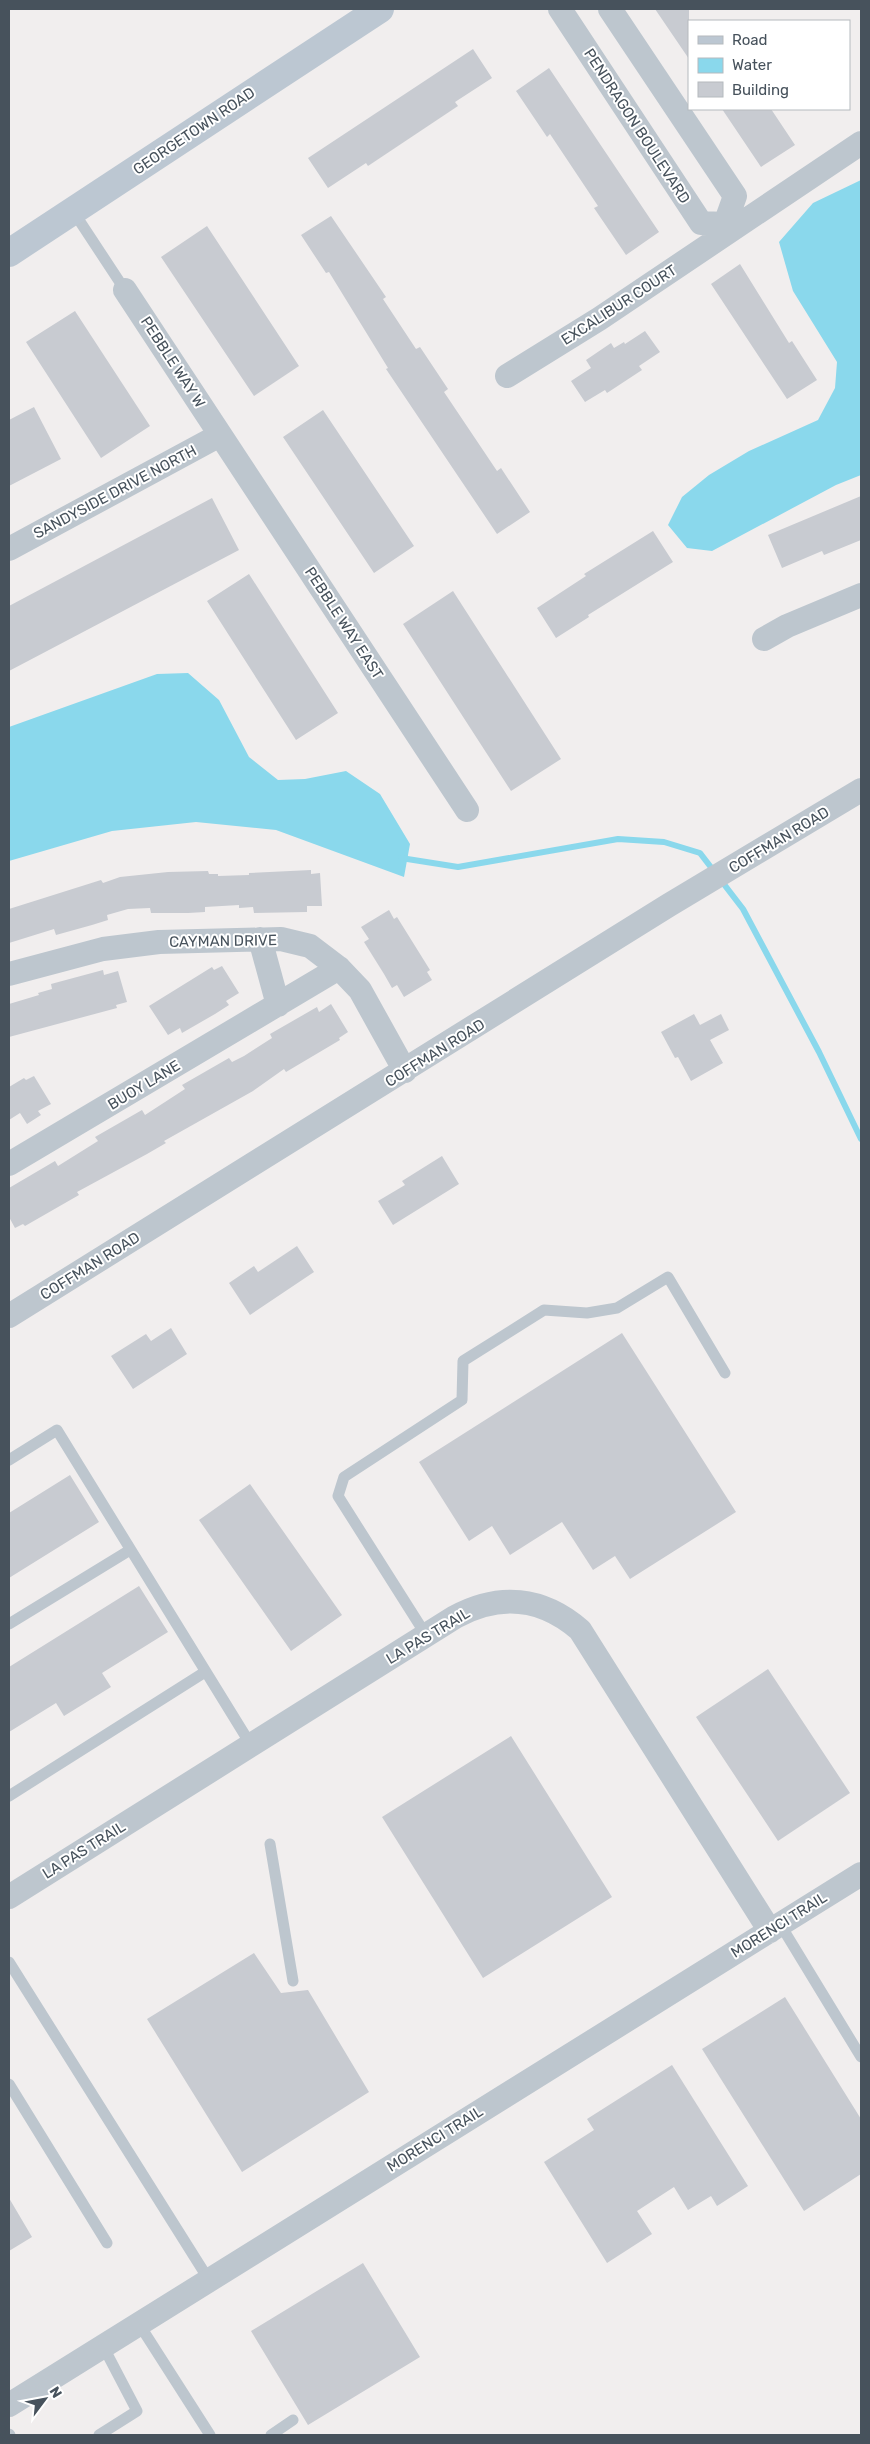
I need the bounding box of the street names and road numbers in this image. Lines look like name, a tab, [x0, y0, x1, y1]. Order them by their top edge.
street label: PENDRAGON BOULEVARD	[580, 45, 694, 207]
street label: GEORGETOWN ROAD	[130, 83, 258, 179]
street label: EXCALIBUR COURT	[558, 261, 680, 349]
street label: PEBBLE WAY W	[137, 313, 209, 411]
street label: SANDYSIDE DRIVE NORTH	[30, 441, 200, 543]
street label: PEBBLE WAY EAST	[301, 564, 387, 683]
street label: COFFMAN ROAD	[726, 803, 832, 877]
street label: CAYMAN DRIVE	[169, 931, 277, 951]
street label: COFFMAN ROAD	[382, 1015, 488, 1091]
street label: BUOY LANE	[105, 1056, 183, 1114]
street label: COFFMAN ROAD	[37, 1228, 143, 1304]
street label: LA PAS TRAIL	[383, 1604, 474, 1668]
street label: LA PAS TRAIL	[39, 1817, 129, 1883]
street label: MORENCI TRAIL	[728, 1888, 831, 1962]
street label: MORENCI TRAIL	[384, 2102, 487, 2176]

